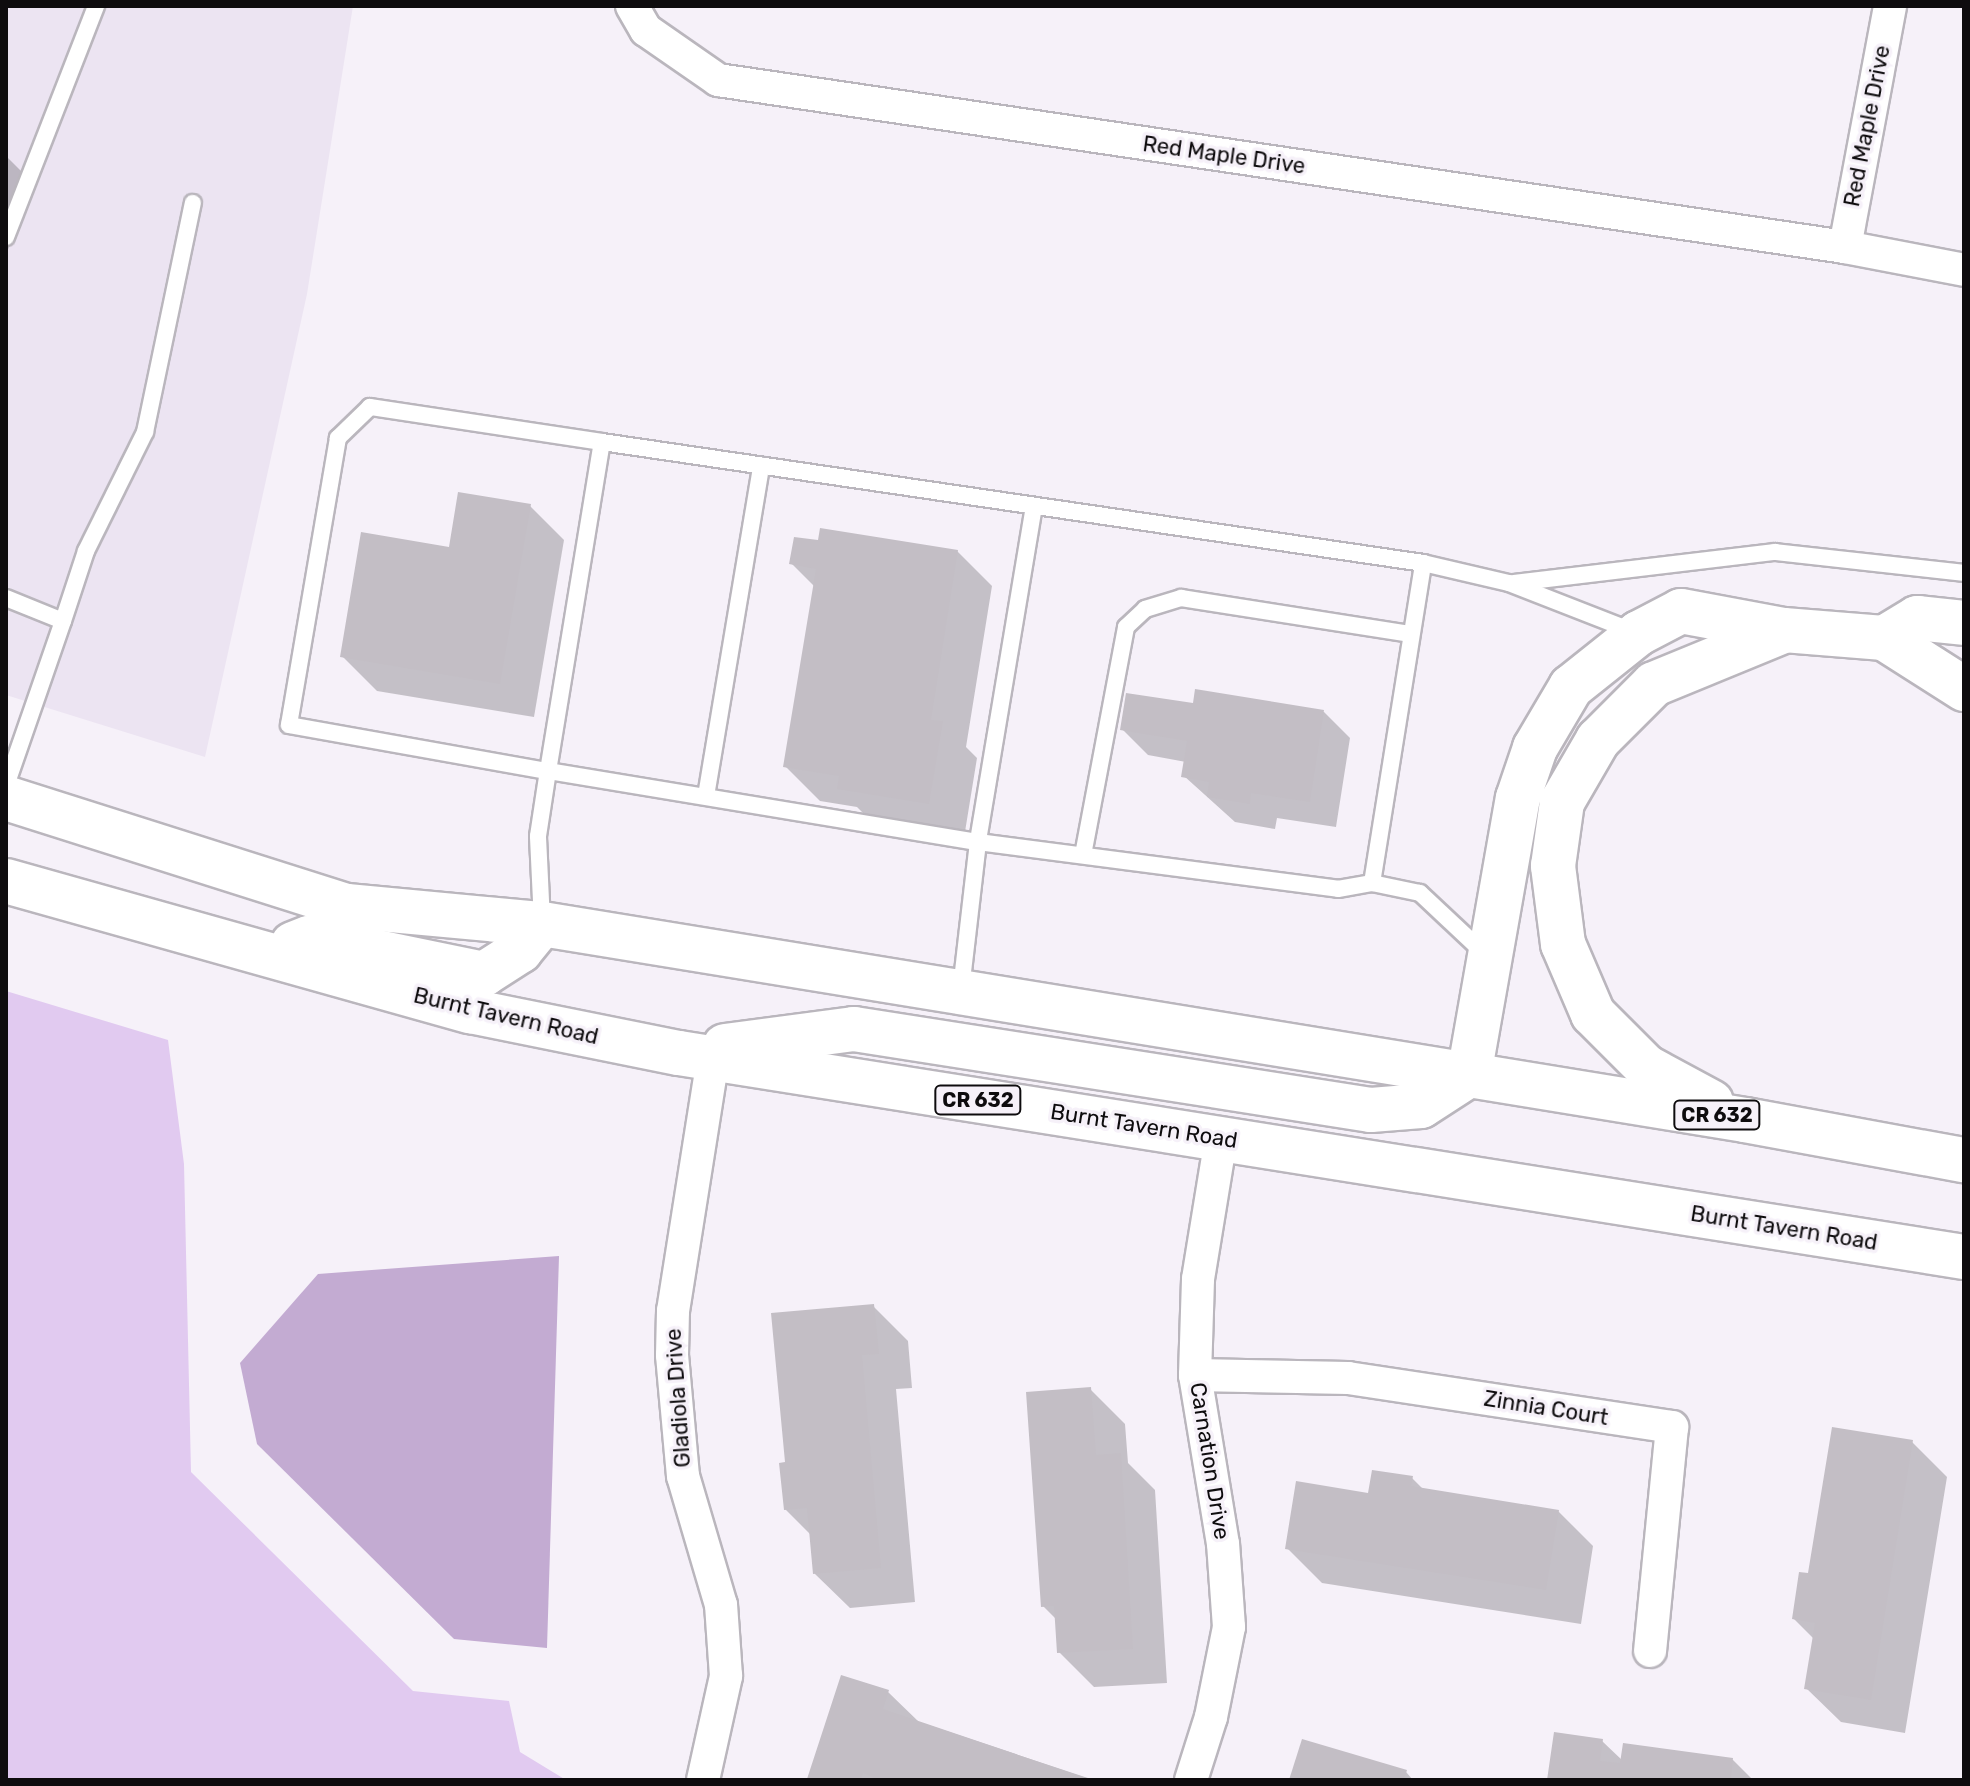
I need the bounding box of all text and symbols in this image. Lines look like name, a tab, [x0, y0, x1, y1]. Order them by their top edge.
street label: Red Maple Drive	[1838, 43, 1896, 209]
street label: Red Maple Drive	[1141, 131, 1307, 179]
street label: Burnt Tavern Road	[411, 982, 601, 1050]
road number: CR 632	[934, 1084, 1022, 1116]
street label: Burnt Tavern Road	[1048, 1098, 1240, 1154]
road number: CR 632	[1673, 1099, 1761, 1131]
street label: Burnt Tavern Road	[1688, 1200, 1880, 1256]
street label: Gladiola Drive	[660, 1328, 696, 1468]
street label: Carnation Drive	[1185, 1381, 1235, 1541]
street label: Zinnia Court	[1482, 1385, 1610, 1431]

